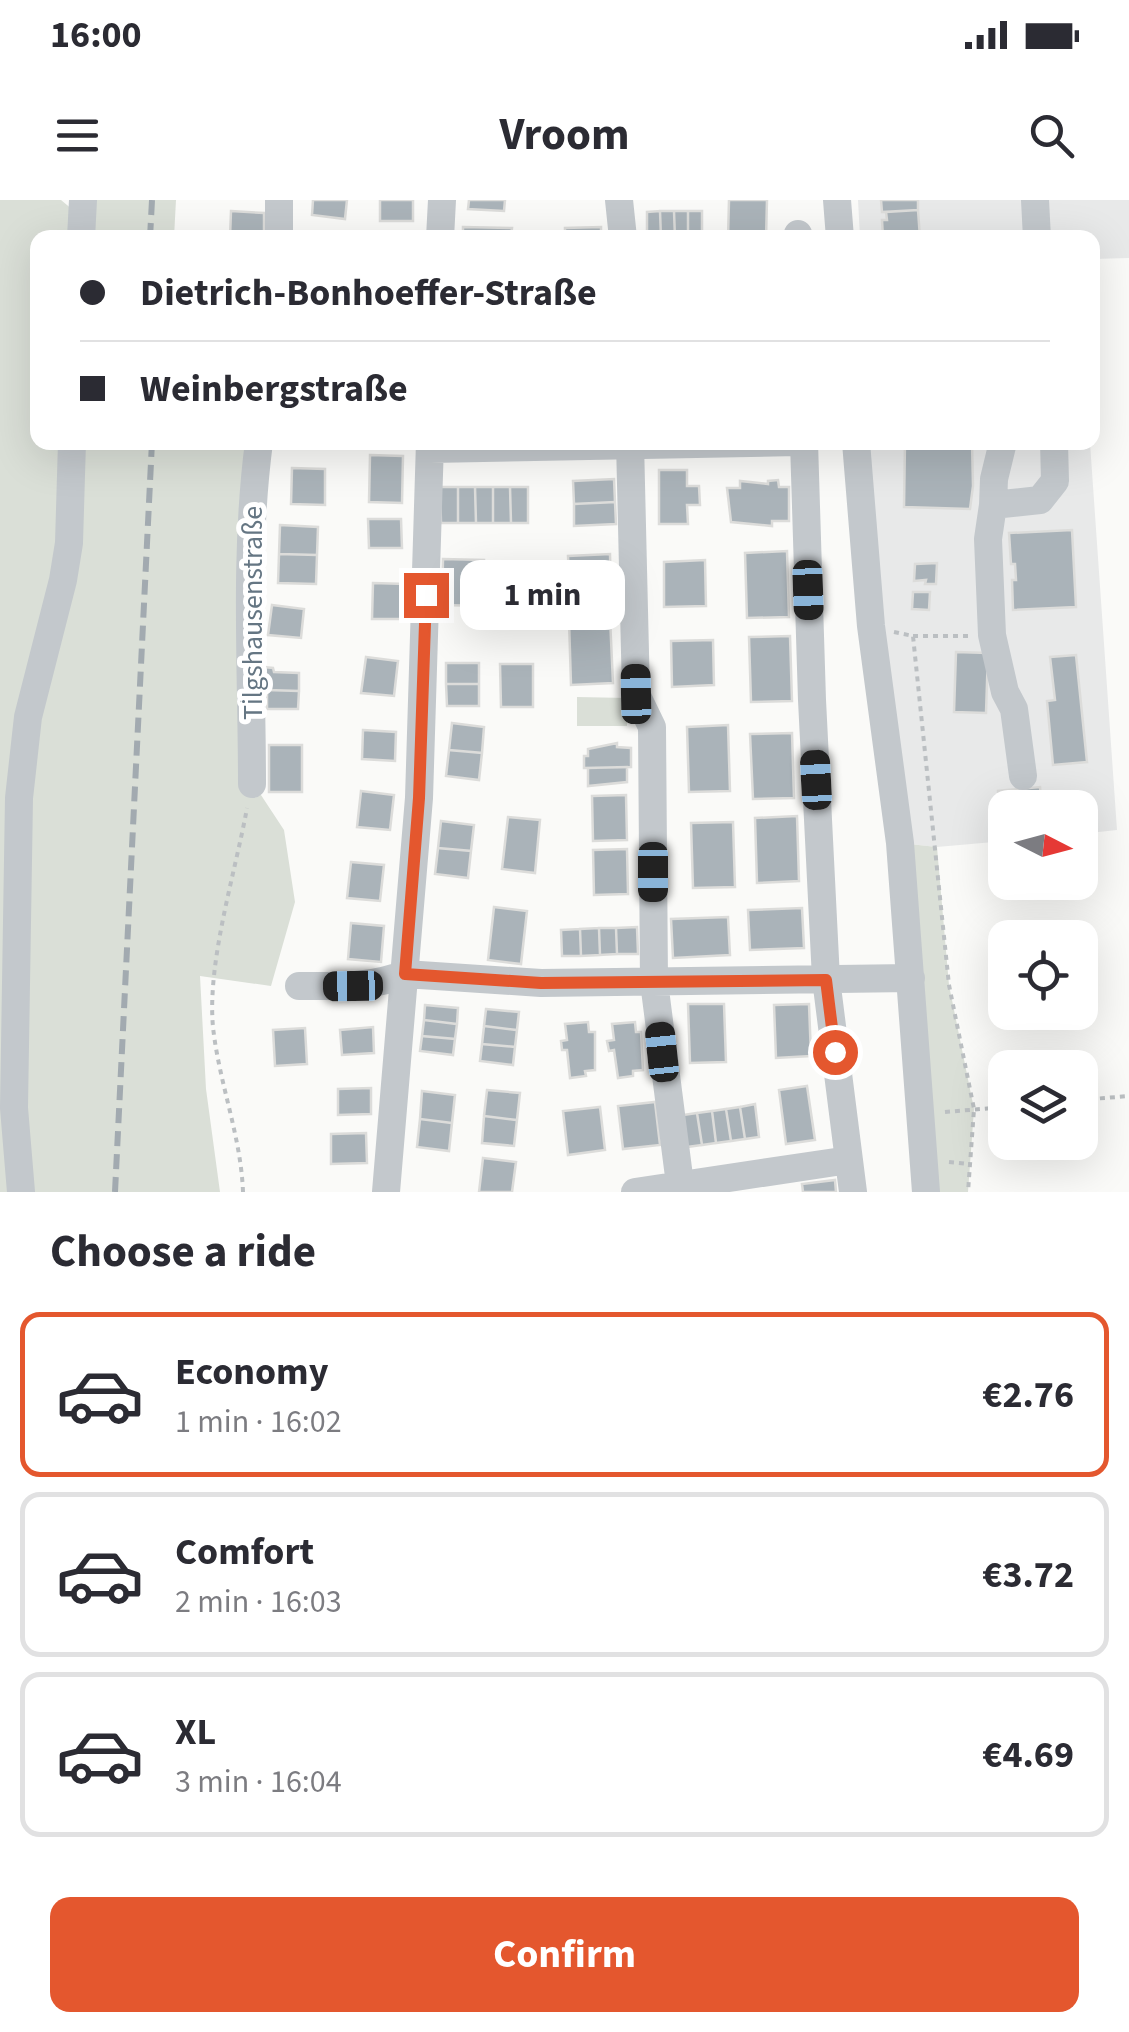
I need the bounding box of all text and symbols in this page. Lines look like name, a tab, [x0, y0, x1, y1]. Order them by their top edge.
text: 16:00	[50, 8, 142, 62]
text: Vroom	[499, 103, 630, 167]
icon: menu	[50, 108, 105, 163]
icon: search	[1024, 108, 1079, 163]
text: Dietrich-Bonhoeffer-Straße	[140, 266, 597, 320]
text: Weinbergstraße	[140, 362, 408, 416]
street label: Tilgshausenstraße	[233, 506, 273, 720]
car	[792, 559, 824, 621]
callout: 1 min	[461, 560, 626, 630]
text: 1 min	[504, 572, 581, 618]
route end	[404, 573, 449, 618]
car	[620, 664, 652, 724]
car	[799, 749, 833, 811]
north arrow	[988, 790, 1098, 900]
map controls	[988, 790, 1098, 1160]
car	[638, 842, 668, 902]
button: locate	[988, 920, 1098, 1030]
car	[323, 970, 383, 1002]
car	[644, 1021, 680, 1083]
route start	[813, 1030, 858, 1075]
button: layers	[988, 1050, 1098, 1160]
text: Choose a ride	[50, 1220, 316, 1284]
text: Economy	[175, 1345, 328, 1399]
icon: car	[55, 1350, 145, 1440]
text: €2.76	[982, 1368, 1074, 1422]
text: 1 min · 16:02	[175, 1399, 342, 1445]
text: Comfort	[175, 1525, 314, 1579]
icon: car	[55, 1530, 145, 1620]
text: €3.72	[982, 1548, 1074, 1602]
text: 2 min · 16:03	[175, 1579, 342, 1625]
text: XL	[175, 1705, 216, 1759]
icon: car	[55, 1710, 145, 1800]
text: €4.69	[982, 1728, 1074, 1782]
text: 3 min · 16:04	[175, 1759, 342, 1805]
button: Confirm	[50, 1897, 1079, 2012]

